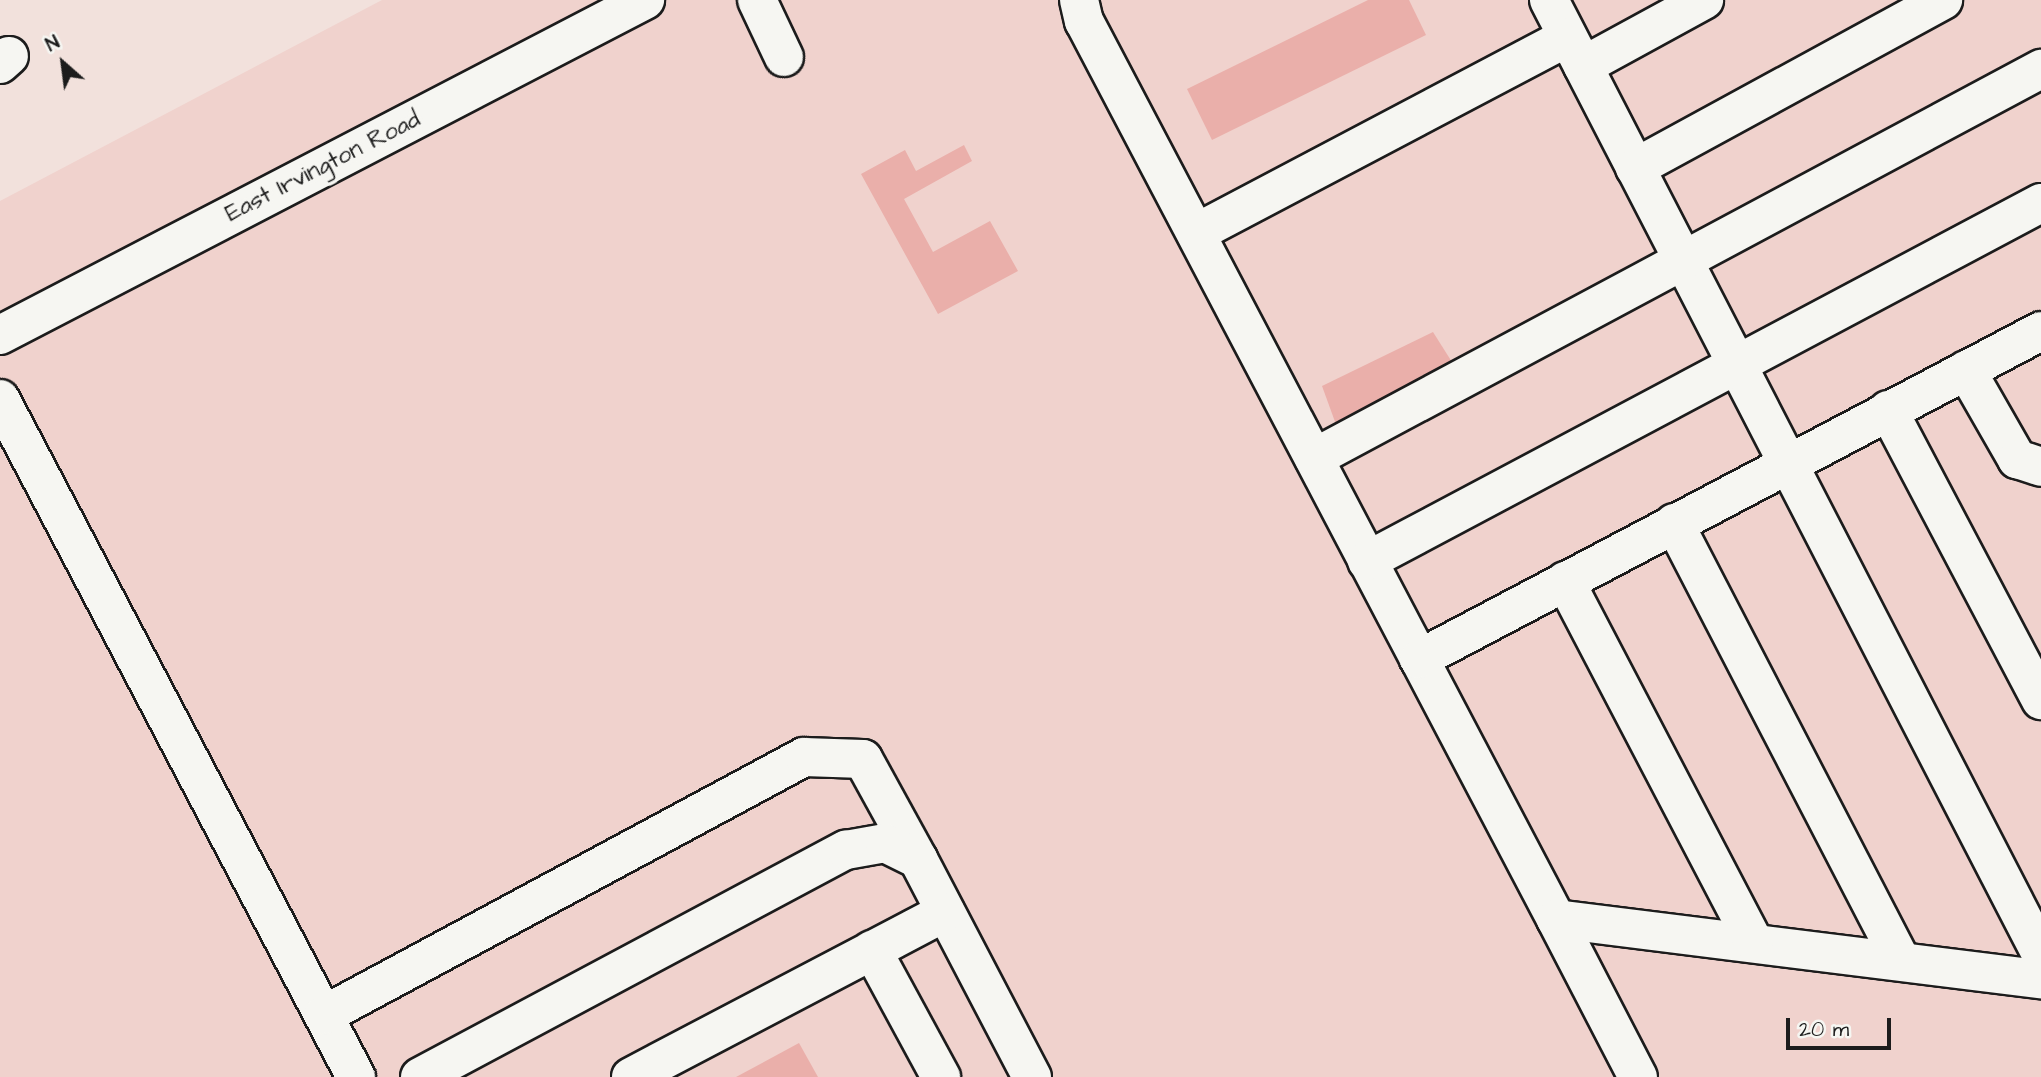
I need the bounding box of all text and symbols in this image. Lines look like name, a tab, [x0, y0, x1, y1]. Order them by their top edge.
north arrow	[28, 28, 98, 98]
text: N	[41, 29, 65, 59]
street label: East Irvington Road	[221, 105, 425, 229]
scale bar	[1789, 1004, 1894, 1048]
text: 20 m	[1799, 1015, 1849, 1044]

